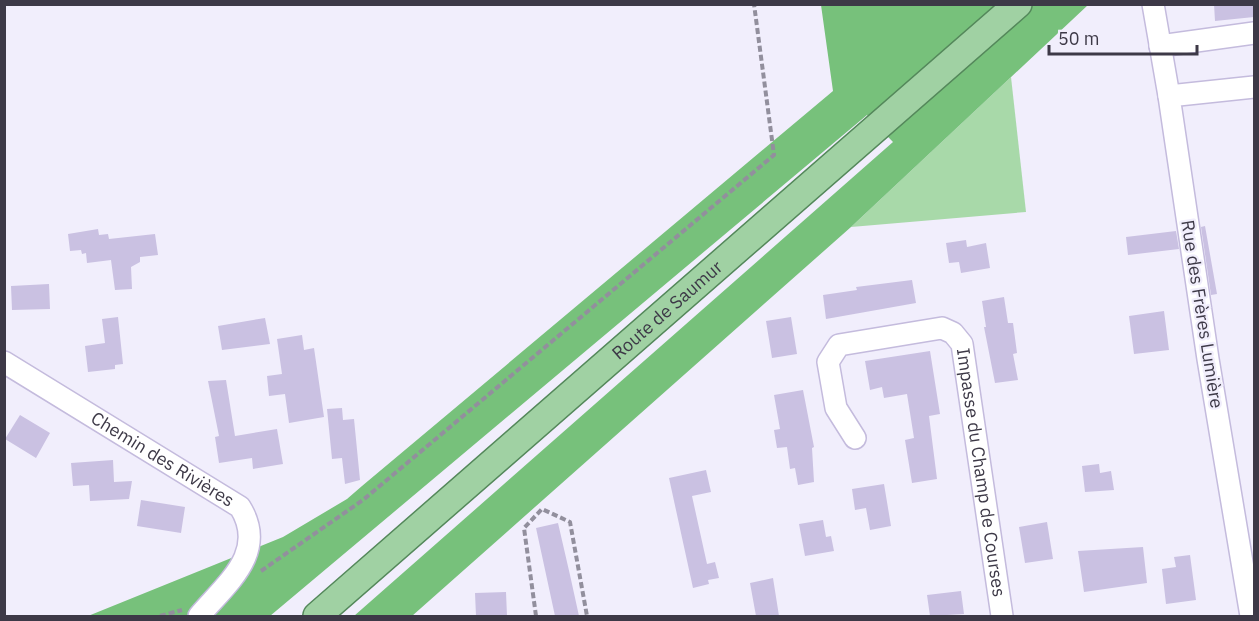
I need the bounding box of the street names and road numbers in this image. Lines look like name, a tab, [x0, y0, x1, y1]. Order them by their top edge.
street label: Rue des Frères Lumière	[1176, 218, 1229, 410]
street label: Route de Saumur	[607, 255, 727, 364]
street label: Impasse du Champ de Courses	[952, 346, 1011, 598]
street label: Chemin des Rivières	[87, 406, 239, 512]

